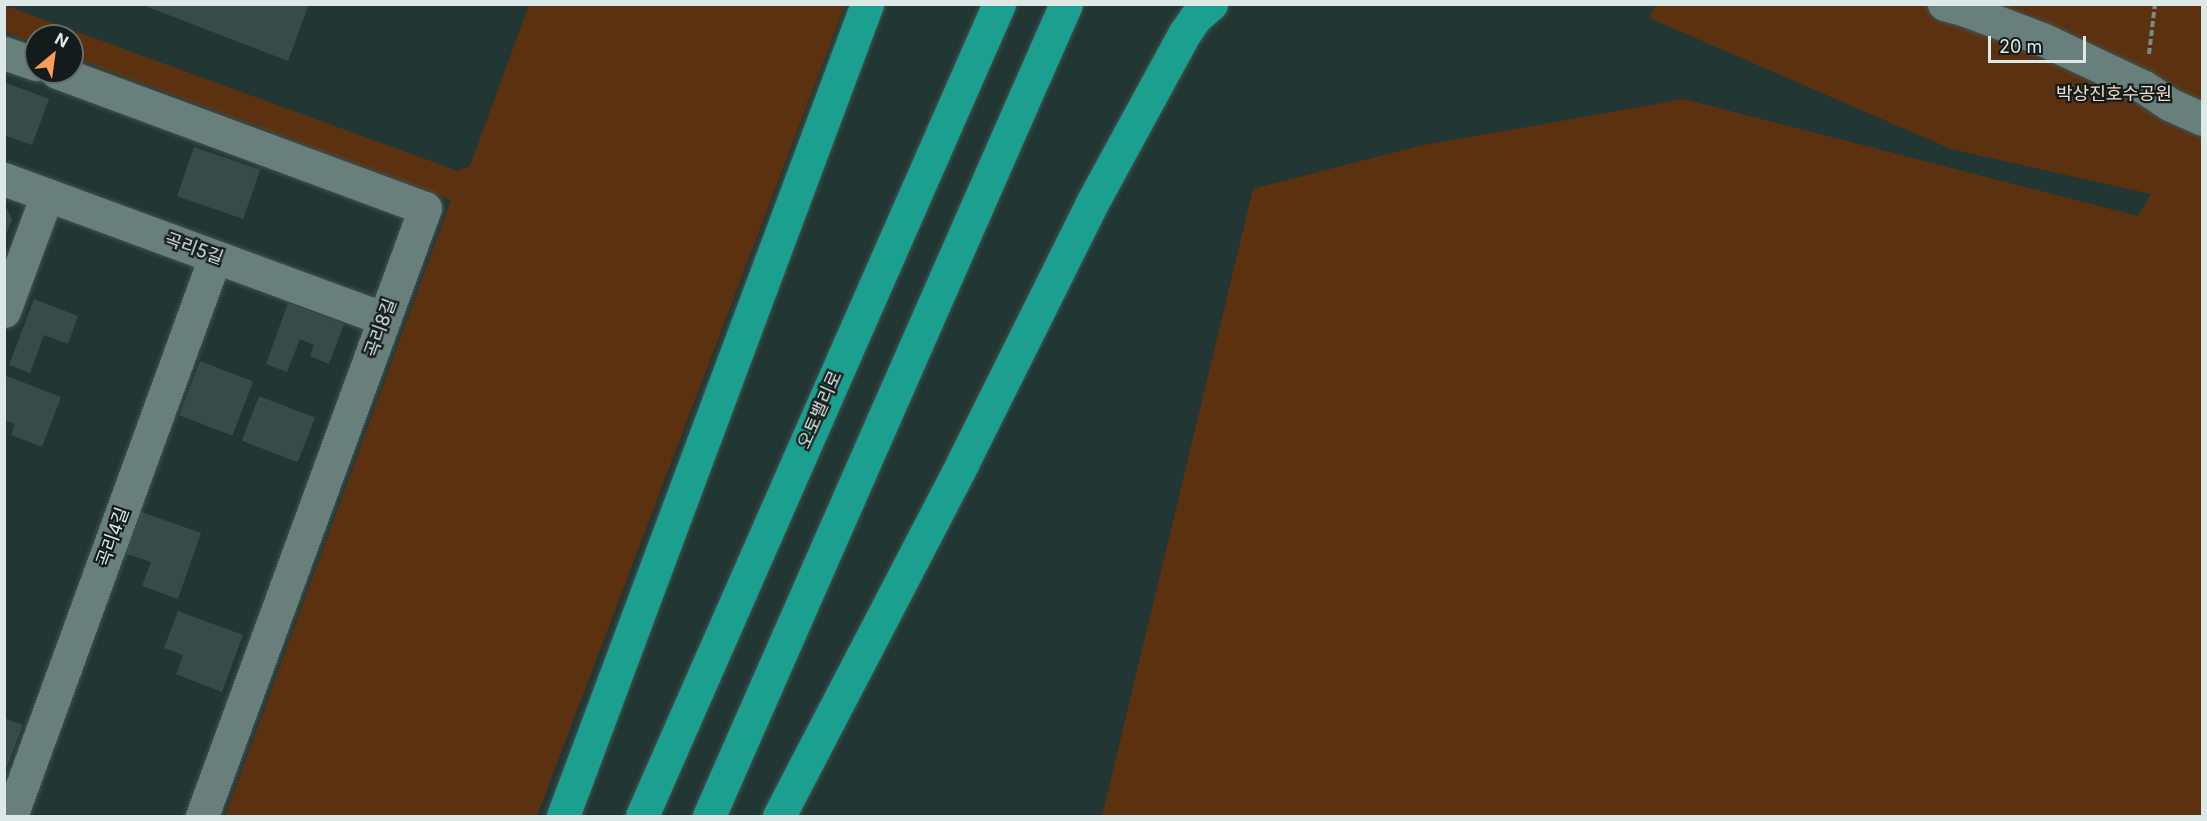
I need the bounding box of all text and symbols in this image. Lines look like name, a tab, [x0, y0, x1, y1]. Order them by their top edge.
north arrow	[24, 24, 84, 84]
scale bar	[1991, 24, 2088, 62]
text: N	[52, 28, 72, 52]
text: 20 m	[1999, 36, 2042, 57]
park label: 박상진호수공원	[2056, 83, 2172, 105]
street label: 곡리5길	[162, 228, 226, 270]
street label: 곡리8길	[360, 296, 402, 360]
street label: 오토밸리로	[793, 368, 847, 452]
street label: 곡리4길	[92, 505, 134, 569]

